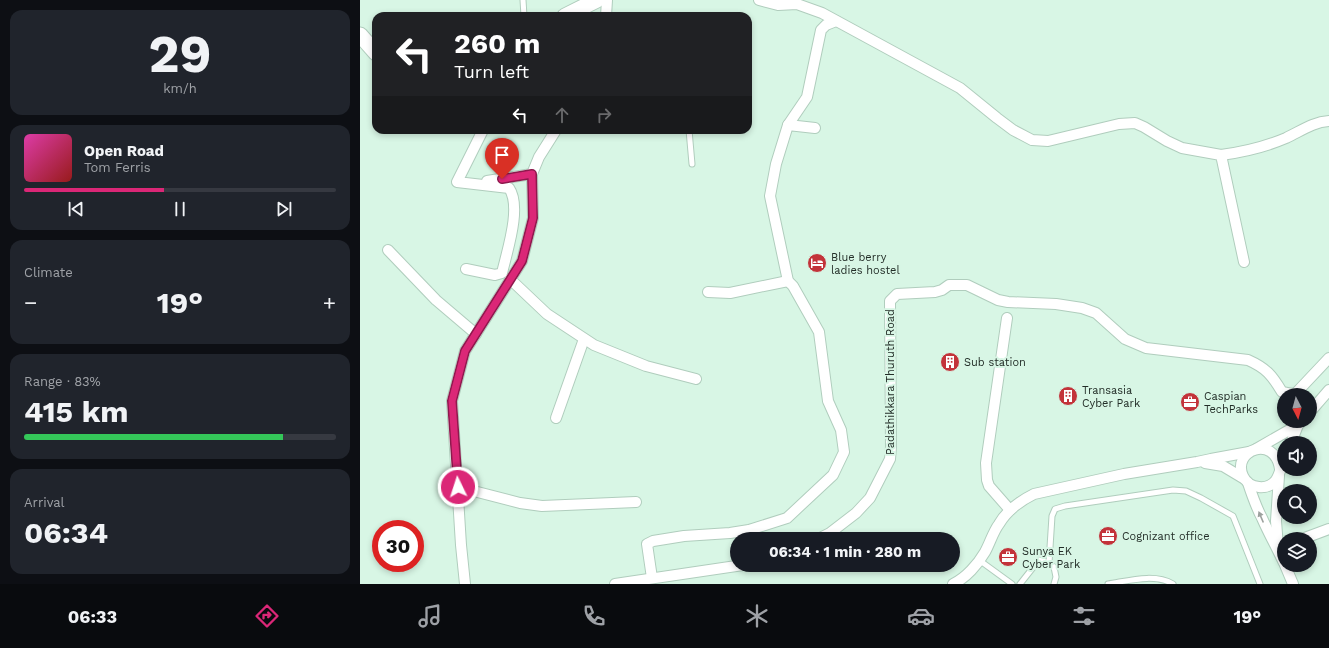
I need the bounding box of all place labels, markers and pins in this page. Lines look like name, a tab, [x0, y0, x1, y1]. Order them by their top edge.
pin	[485, 138, 519, 179]
place label: Blue berry ladies hostel	[831, 251, 900, 277]
hotel icon: Blue berry ladies hostel	[806, 252, 828, 274]
building icon: Sub station	[939, 351, 961, 373]
place label: Sub station	[964, 356, 1026, 369]
place label: Transasia Cyber Park	[1082, 384, 1140, 410]
building icon: Transasia Cyber Park	[1057, 385, 1079, 407]
place label: Caspian TechParks	[1204, 390, 1258, 416]
office icon: Caspian TechParks	[1179, 391, 1201, 413]
office icon: Cognizant office	[1097, 525, 1119, 547]
place label: Cognizant office	[1122, 530, 1210, 543]
place label: Sunya EK Cyber Park	[1022, 545, 1080, 571]
office icon: Sunya EK Cyber Park	[997, 546, 1019, 568]

